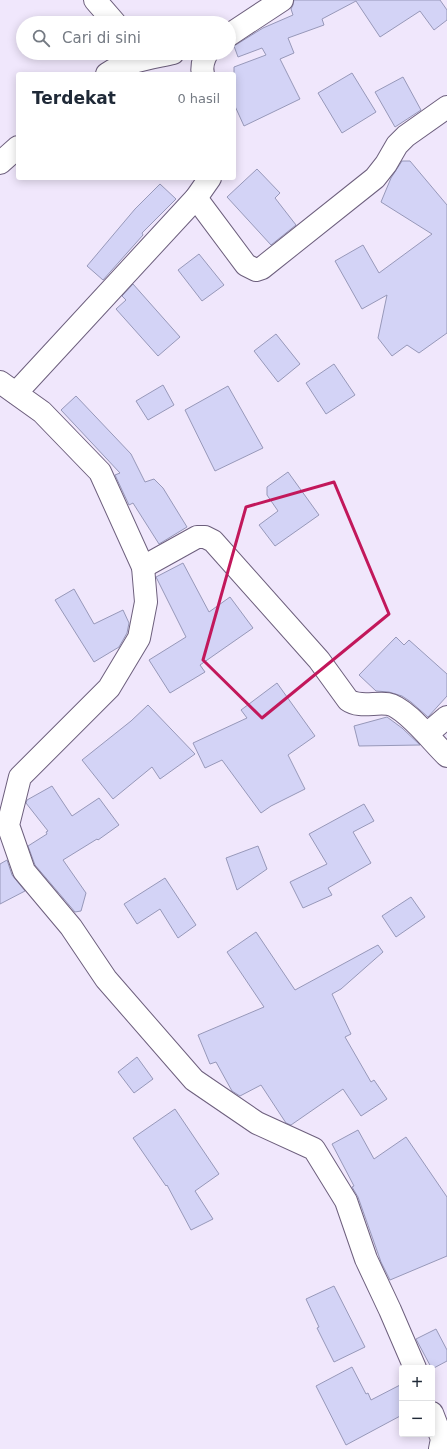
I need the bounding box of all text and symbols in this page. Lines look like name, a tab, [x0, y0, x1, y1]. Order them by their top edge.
search box	[16, 16, 236, 60]
icon: search	[30, 27, 52, 49]
text: Cari di sini	[62, 29, 141, 47]
text: Terdekat	[32, 88, 116, 108]
text: 0 hasil	[177, 91, 220, 106]
map controls	[399, 1365, 435, 1437]
button: +	[399, 1365, 435, 1401]
button: −	[399, 1401, 435, 1437]

